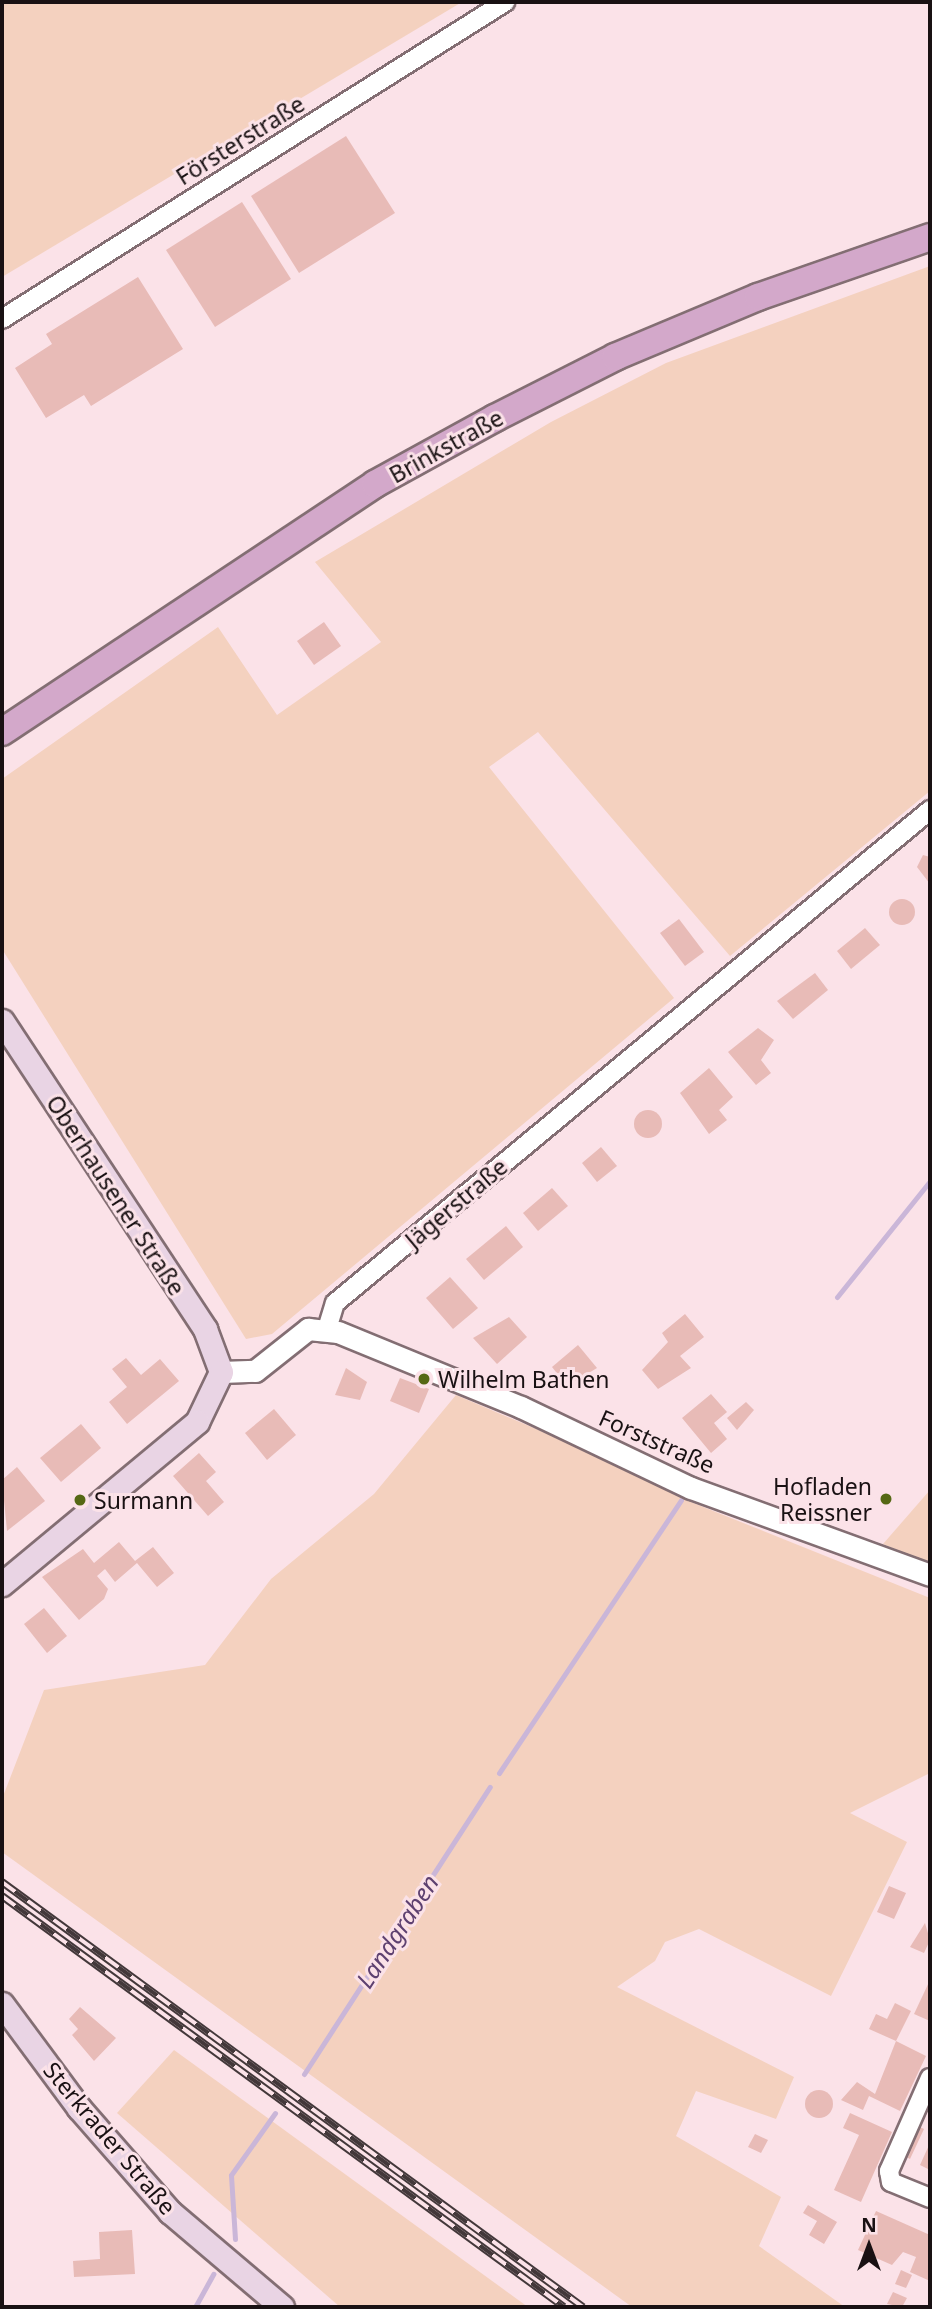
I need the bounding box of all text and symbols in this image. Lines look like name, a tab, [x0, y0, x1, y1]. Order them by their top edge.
street label: Försterstraße	[171, 90, 309, 190]
street label: Brinkstraße	[384, 403, 508, 489]
street label: Oberhausener Straße	[41, 1090, 191, 1300]
street label: Jägerstraße	[399, 1152, 513, 1254]
place label: Wilhelm Bathen	[438, 1365, 609, 1393]
marker: Wilhelm Bathen	[416, 1371, 432, 1387]
street label: Forststraße	[595, 1403, 719, 1479]
place label: Hofladen Reissner	[773, 1472, 872, 1526]
place label: Surmann	[94, 1486, 193, 1514]
marker: Hofladen Reissner	[878, 1491, 894, 1507]
marker: Surmann	[72, 1492, 88, 1508]
water label: Landgraben	[350, 1869, 444, 1993]
street label: Sterkrader Straße	[38, 2056, 182, 2220]
north arrow	[834, 2211, 904, 2281]
text: N	[861, 2212, 877, 2238]

